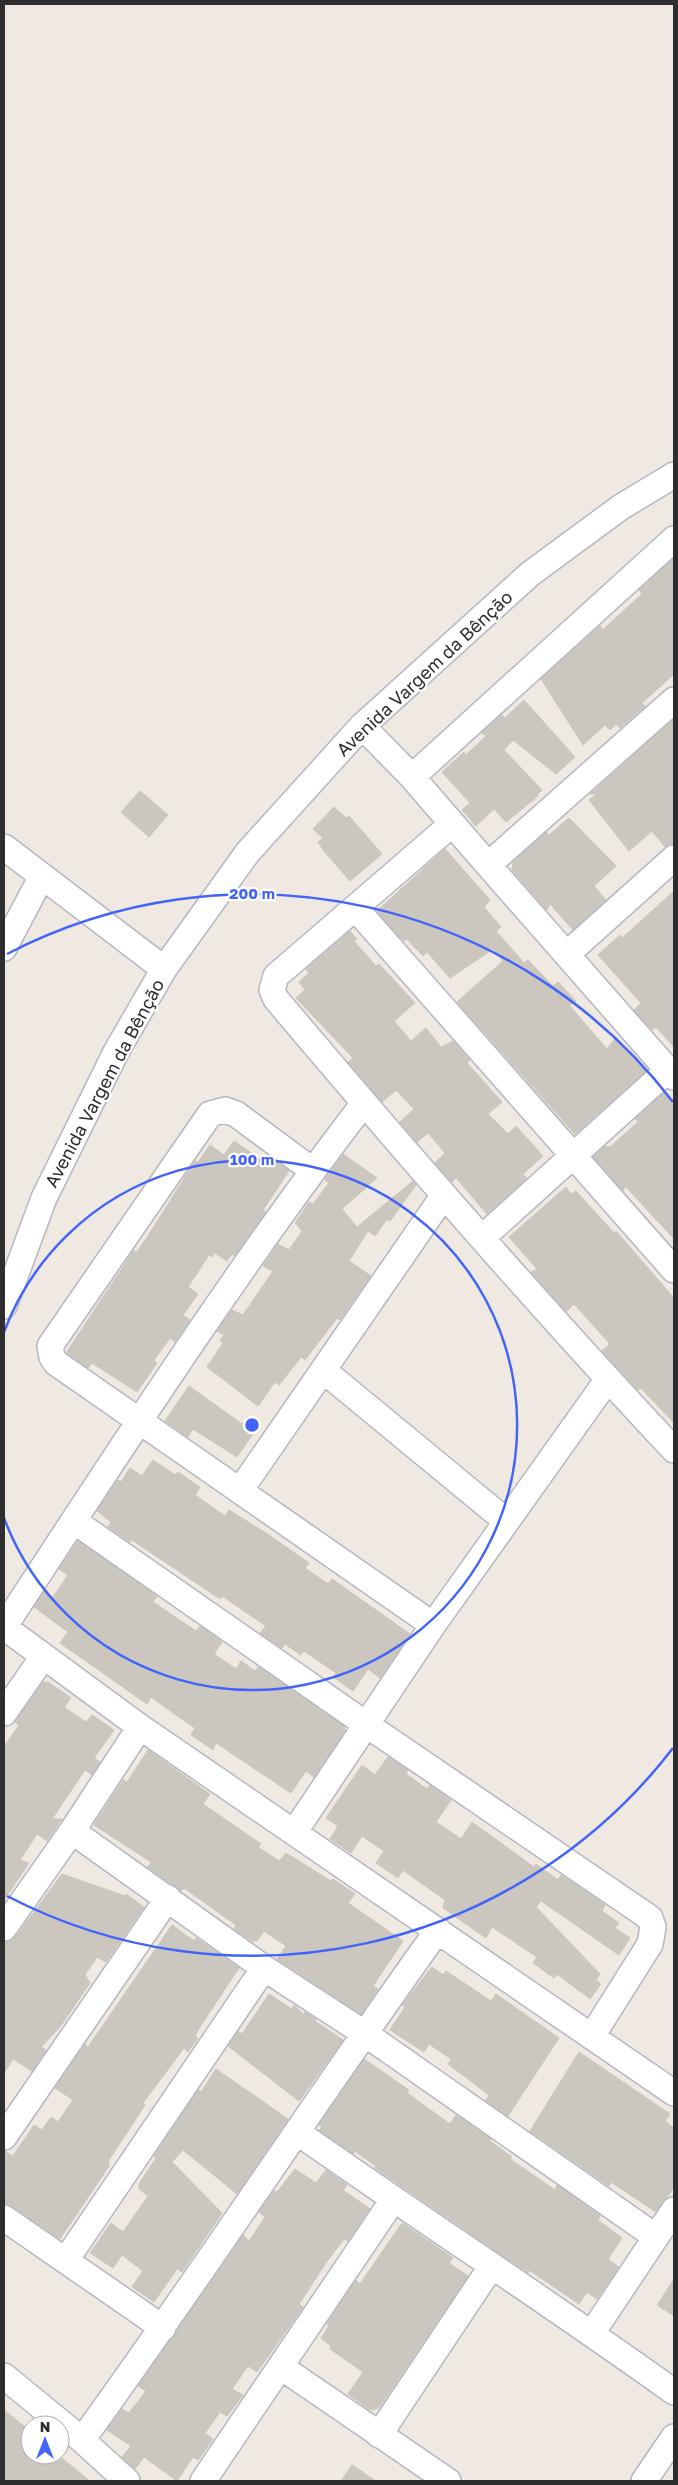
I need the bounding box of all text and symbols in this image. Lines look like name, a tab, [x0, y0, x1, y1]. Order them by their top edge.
street label: Avenida Vargem da Bênção	[331, 586, 517, 760]
text: 200 m	[229, 884, 275, 902]
street label: Avenida Vargem da Bênção	[40, 975, 168, 1191]
text: 100 m	[230, 1150, 274, 1168]
centre of rings	[243, 1416, 261, 1434]
north arrow	[20, 2415, 70, 2465]
text: N	[40, 2418, 50, 2435]

